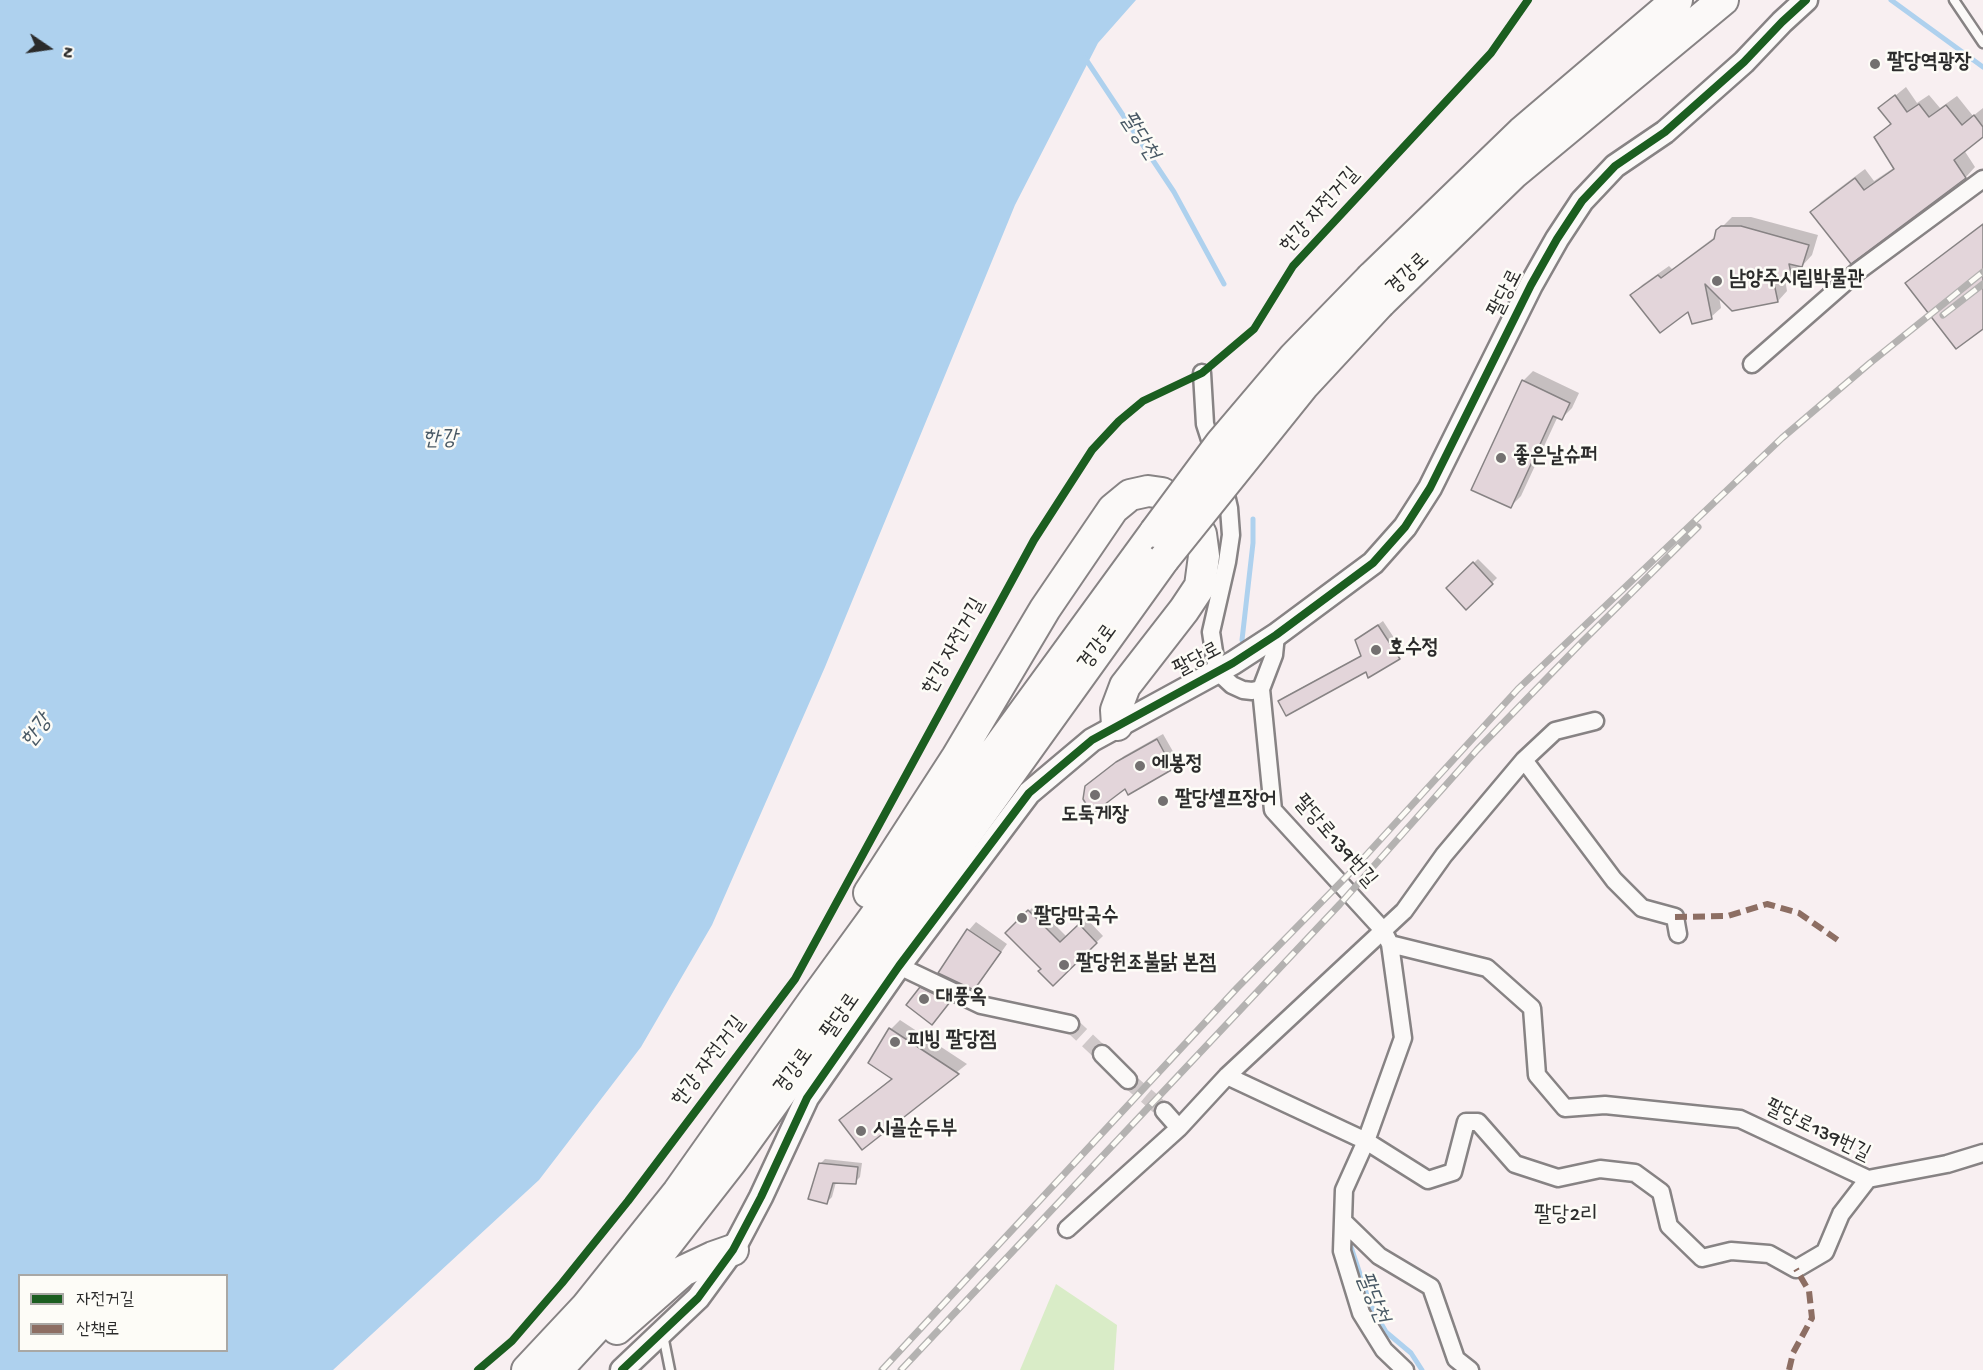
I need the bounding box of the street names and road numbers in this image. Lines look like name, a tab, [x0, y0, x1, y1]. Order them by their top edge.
street label: 한강 자전거길	[1276, 163, 1366, 259]
street label: 경강로	[1382, 248, 1436, 302]
street label: 팔당로	[1484, 266, 1530, 322]
street label: 한강 자전거길	[918, 594, 992, 700]
street label: 경강로	[1074, 620, 1124, 676]
street label: 팔당로	[1170, 638, 1226, 684]
street label: 팔당로139번길	[1287, 791, 1381, 893]
street label: 팔당로	[817, 989, 867, 1045]
street label: 한강 자전거길	[668, 1012, 752, 1112]
street label: 경강로	[770, 1044, 820, 1100]
street label: 팔당로139번길	[1760, 1096, 1874, 1168]

